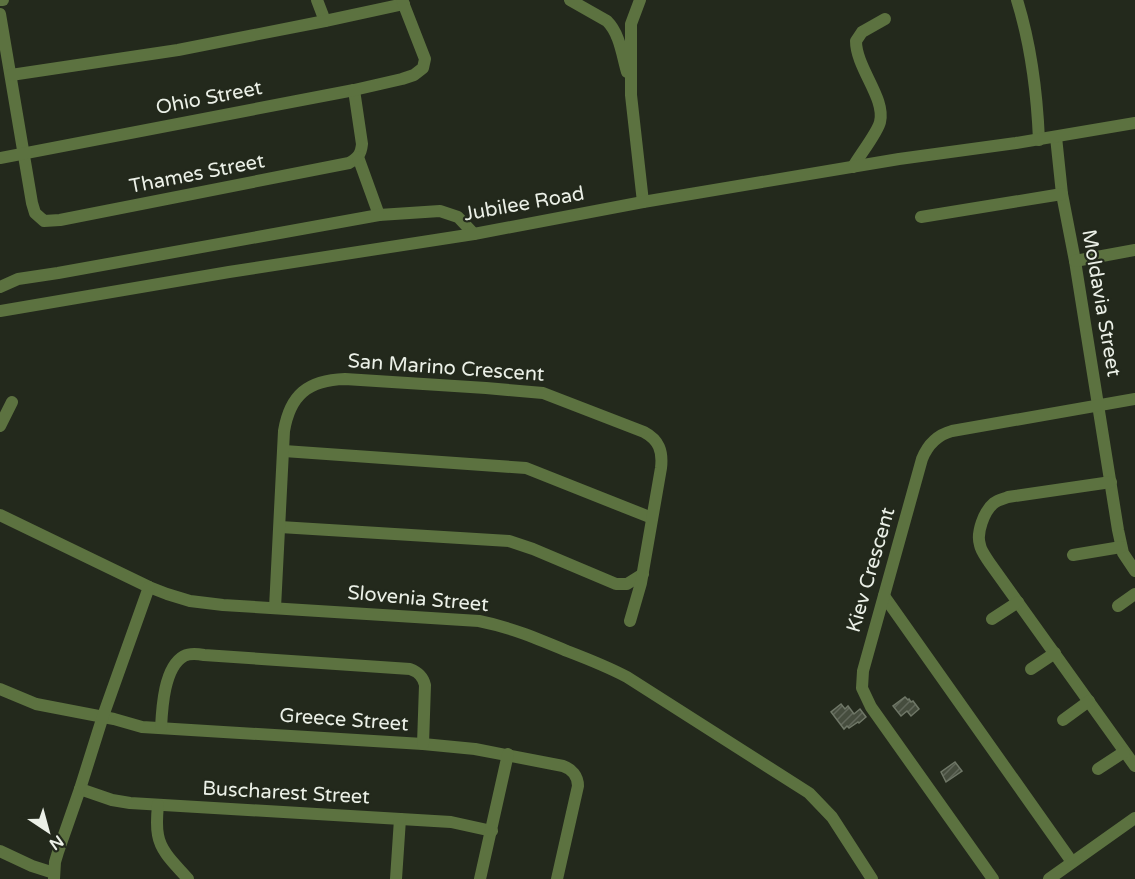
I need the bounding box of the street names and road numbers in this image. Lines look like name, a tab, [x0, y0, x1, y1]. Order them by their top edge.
street label: Ohio Street	[154, 76, 265, 120]
street label: Thames Street	[127, 149, 267, 199]
street label: Jubilee Road	[462, 182, 586, 226]
street label: Moldavia Street	[1076, 228, 1126, 379]
street label: San Marino Crescent	[347, 349, 546, 387]
street label: Kiev Crescent	[842, 504, 900, 635]
street label: Slovenia Street	[346, 581, 490, 617]
street label: Greece Street	[279, 704, 410, 737]
street label: Buscharest Street	[202, 777, 371, 809]

